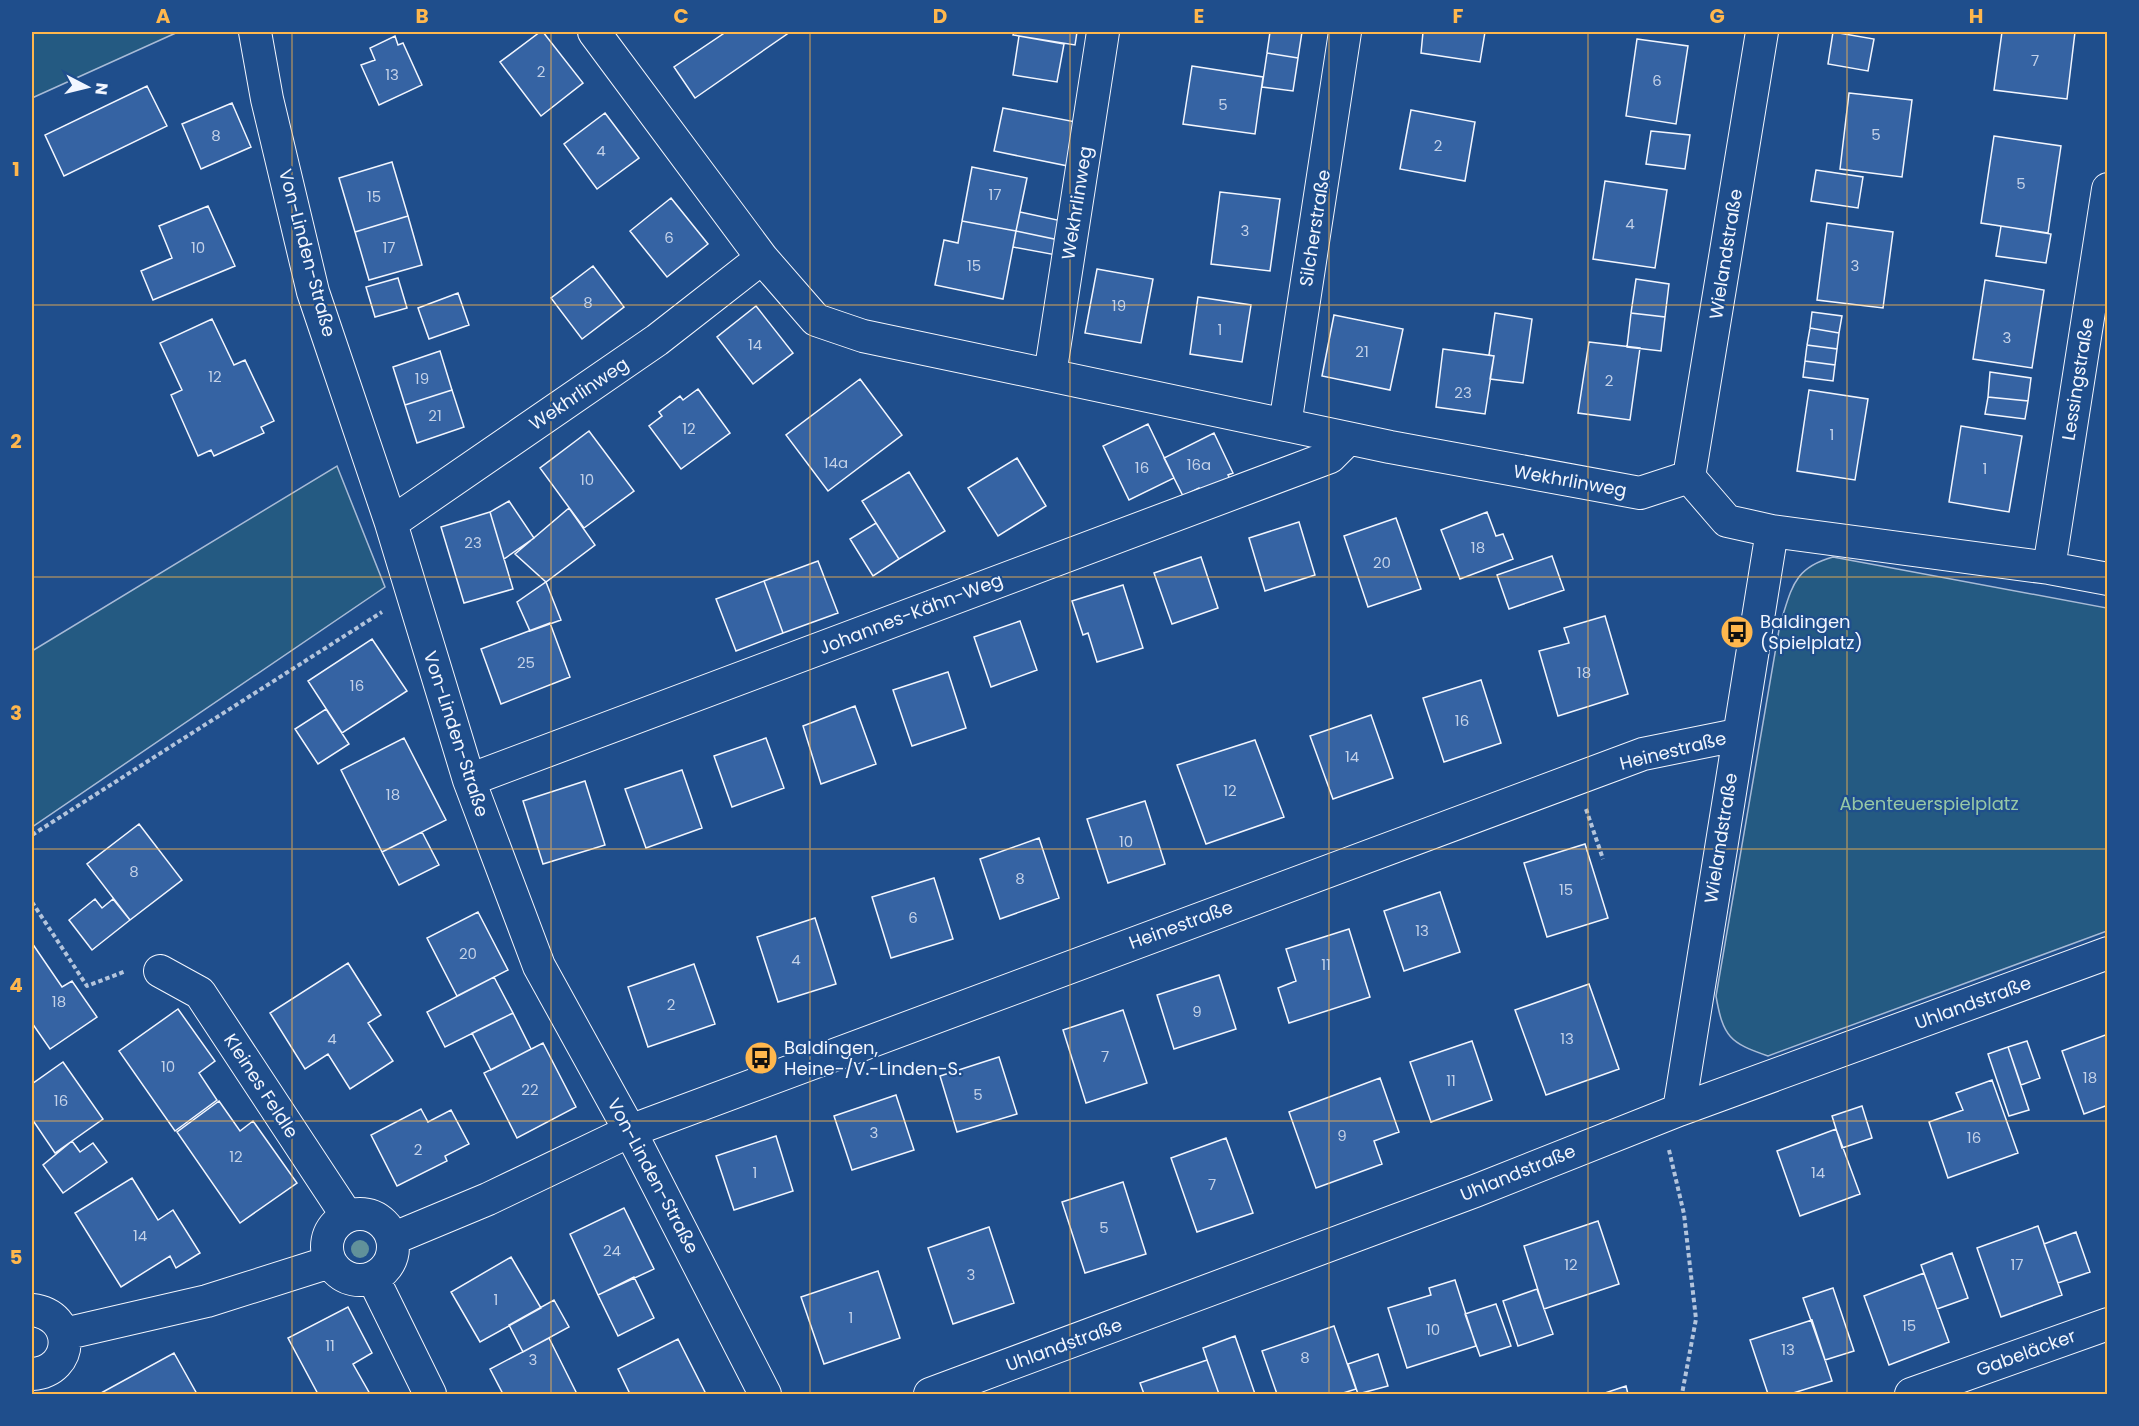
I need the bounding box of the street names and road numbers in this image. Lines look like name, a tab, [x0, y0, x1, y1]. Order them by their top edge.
street label: Wekhrlinweg	[1055, 144, 1098, 262]
street label: Von-Linden-Straße	[273, 166, 342, 340]
street label: Silcherstraße	[1293, 168, 1336, 288]
street label: Wielandstraße	[1703, 187, 1748, 321]
street label: Lessingstraße	[2055, 316, 2100, 442]
street label: Wekhrlinweg	[524, 351, 633, 436]
street label: Wekhrlinweg	[1511, 458, 1629, 503]
street label: Johannes-Kähn-Weg	[815, 567, 1006, 660]
street label: Von-Linden-Straße	[418, 648, 495, 820]
street label: Heinestraße	[1617, 725, 1729, 776]
street label: Wielandstraße	[1698, 771, 1743, 905]
street label: Heinestraße	[1125, 894, 1236, 955]
street label: Uhlandstraße	[1911, 970, 2035, 1035]
street label: Kleines Feldle	[218, 1029, 305, 1143]
street label: Von-Linden-Straße	[602, 1094, 705, 1258]
street label: Uhlandstraße	[1456, 1138, 1579, 1207]
street label: Uhlandstraße	[1002, 1312, 1126, 1377]
street label: Gabeläcker	[1973, 1323, 2079, 1382]

